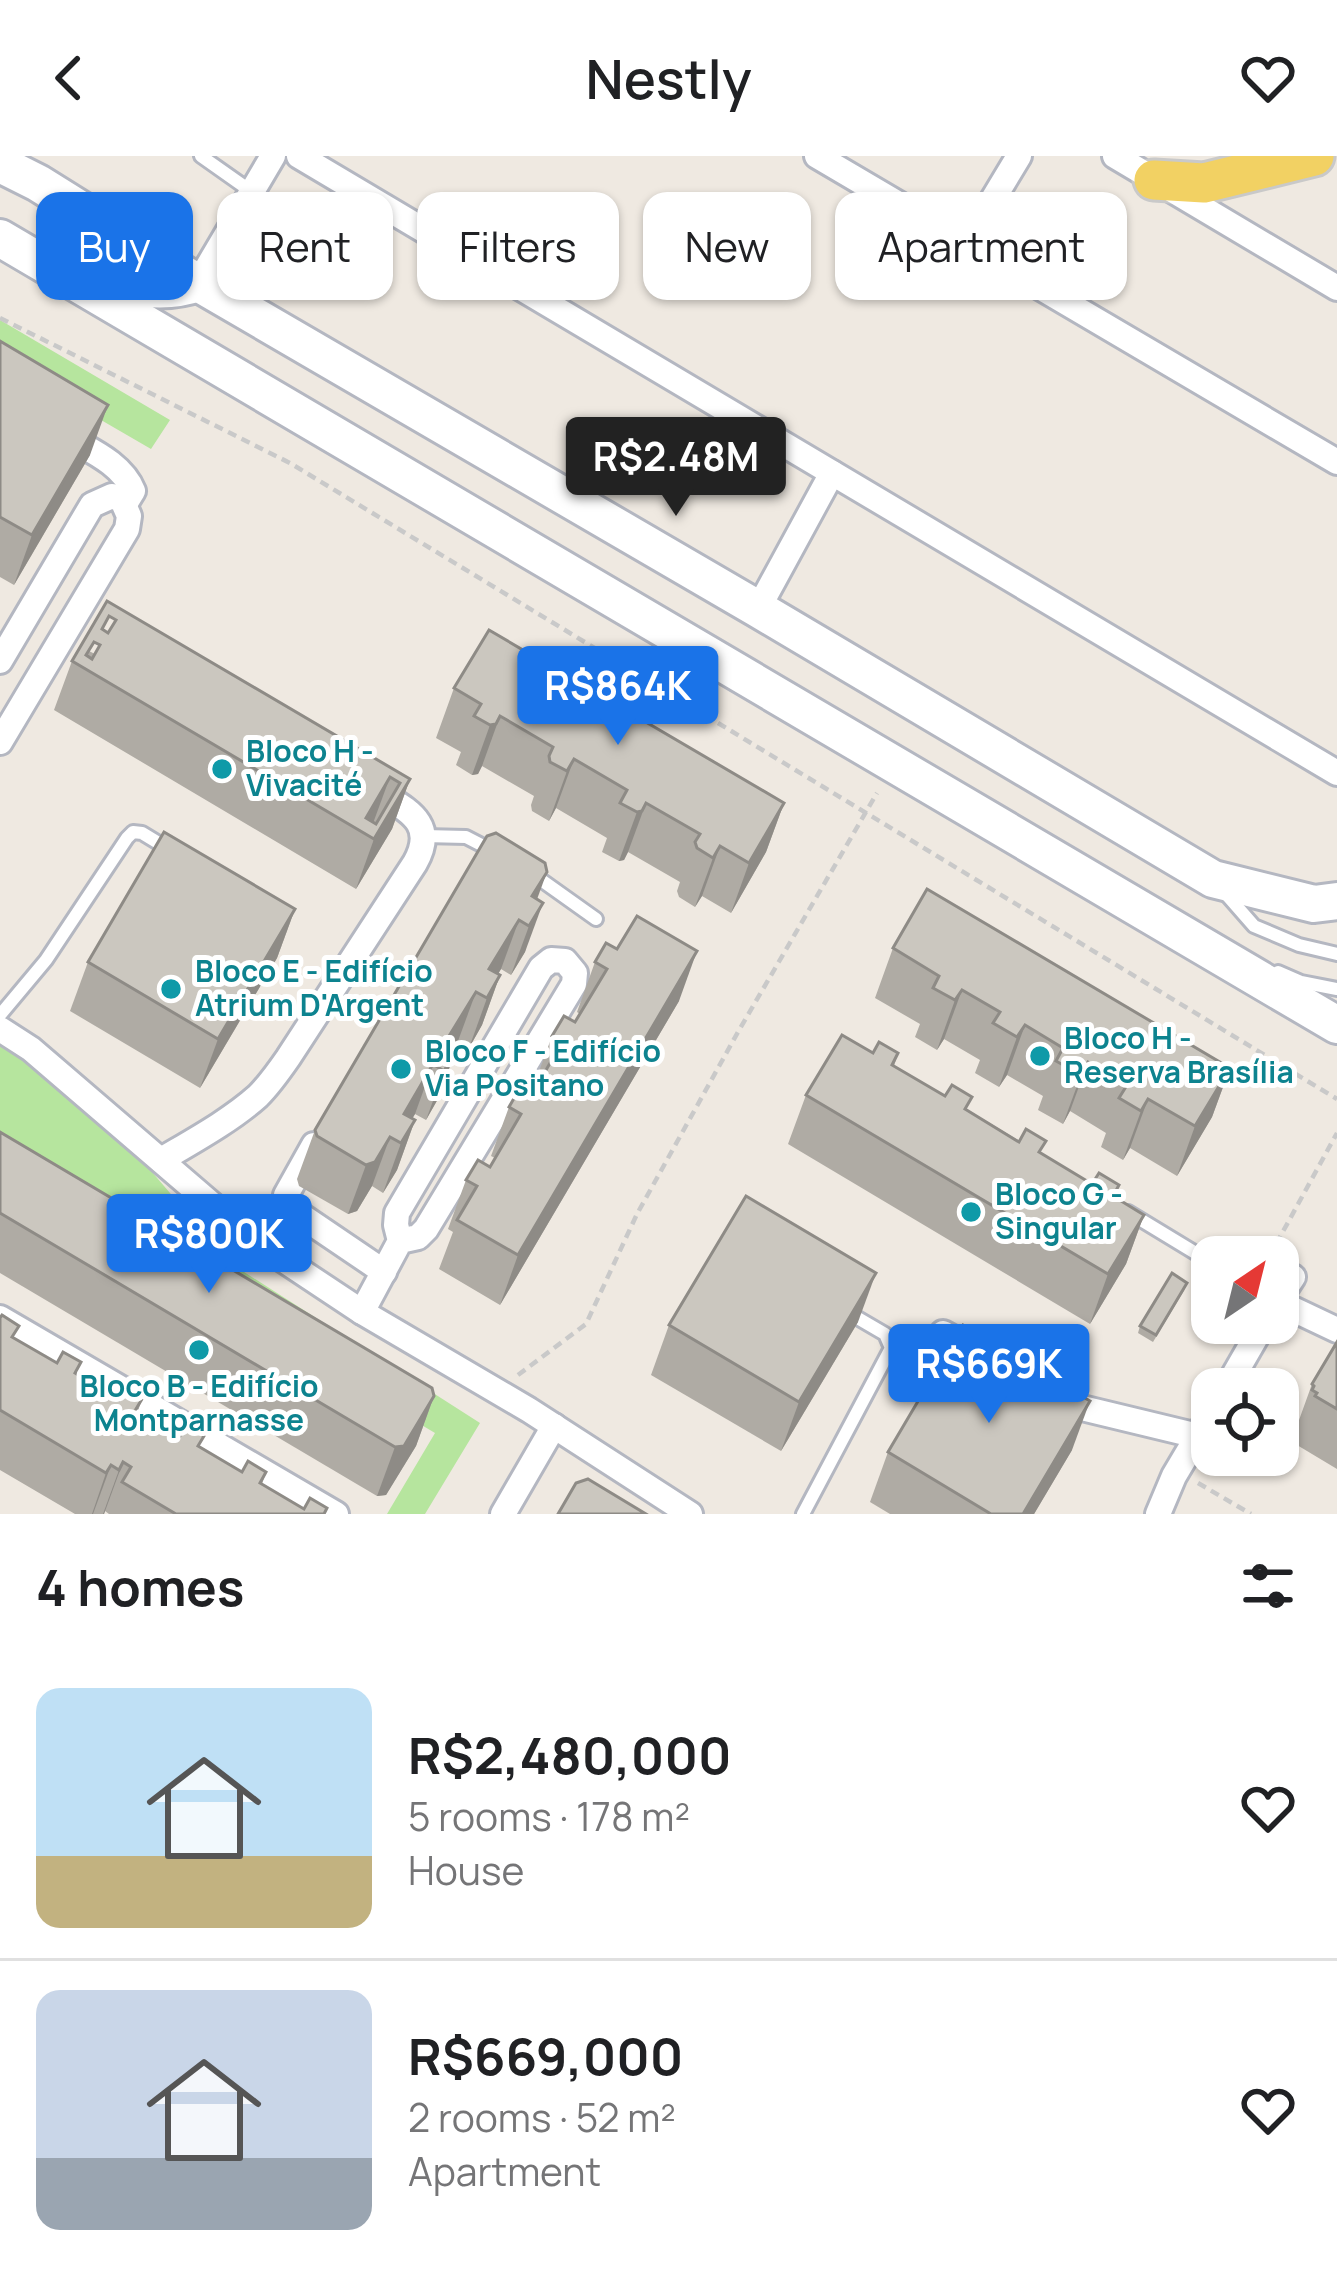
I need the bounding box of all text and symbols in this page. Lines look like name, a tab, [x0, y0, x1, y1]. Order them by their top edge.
text: Nestly	[585, 41, 752, 115]
icon: back	[36, 45, 102, 111]
icon: heart	[1235, 45, 1301, 111]
chip: Buy	[36, 192, 193, 300]
chip: Rent	[217, 192, 393, 300]
chip: Filters	[417, 192, 619, 300]
chip: New	[643, 192, 811, 300]
chip: Apartment	[835, 192, 1127, 300]
pin: R$2.48M	[565, 417, 787, 519]
text: R$2.48M	[593, 429, 759, 483]
pin: R$864K	[520, 646, 716, 748]
text: R$864K	[544, 658, 692, 712]
place label: Bloco H - Vivacité	[246, 730, 374, 805]
marker: Bloco H - Vivacité	[209, 756, 235, 782]
place label: Bloco E - Edifício Atrium D'Argent	[195, 950, 433, 1025]
marker: Bloco E - Edifício Atrium D'Argent	[158, 976, 184, 1002]
place label: Bloco H - Reserva Brasília	[1064, 1017, 1294, 1092]
place label: Bloco F - Edifício Via Positano	[425, 1030, 661, 1105]
marker: Bloco H - Reserva Brasília	[1027, 1043, 1053, 1069]
marker: Bloco F - Edifício Via Positano	[388, 1056, 414, 1082]
place label: Bloco G - Singular	[995, 1173, 1123, 1248]
pin: R$800K	[111, 1194, 307, 1296]
marker: Bloco G - Singular	[958, 1199, 984, 1225]
text: R$800K	[134, 1206, 284, 1260]
north arrow	[1191, 1236, 1299, 1344]
map controls	[1191, 1236, 1299, 1476]
pin: R$669K	[891, 1324, 1087, 1426]
text: R$669K	[915, 1336, 1063, 1390]
marker: Bloco B - Edifício Montparnasse	[186, 1337, 212, 1363]
place label: Bloco B - Edifício Montparnasse	[79, 1365, 319, 1440]
button: locate	[1191, 1368, 1299, 1476]
text: 4 homes	[36, 1552, 244, 1621]
icon: filters	[1235, 1553, 1301, 1619]
text: R$2,480,000	[408, 1720, 732, 1789]
icon: home	[132, 1736, 276, 1880]
icon: heart	[1235, 1775, 1301, 1841]
text: 5 rooms · 178 m²	[408, 1789, 690, 1843]
text: House	[408, 1843, 524, 1897]
text: R$669,000	[408, 2021, 683, 2090]
icon: home	[132, 2038, 276, 2182]
icon: heart	[1235, 2077, 1301, 2143]
text: 2 rooms · 52 m²	[408, 2090, 676, 2144]
text: Apartment	[408, 2144, 601, 2198]

